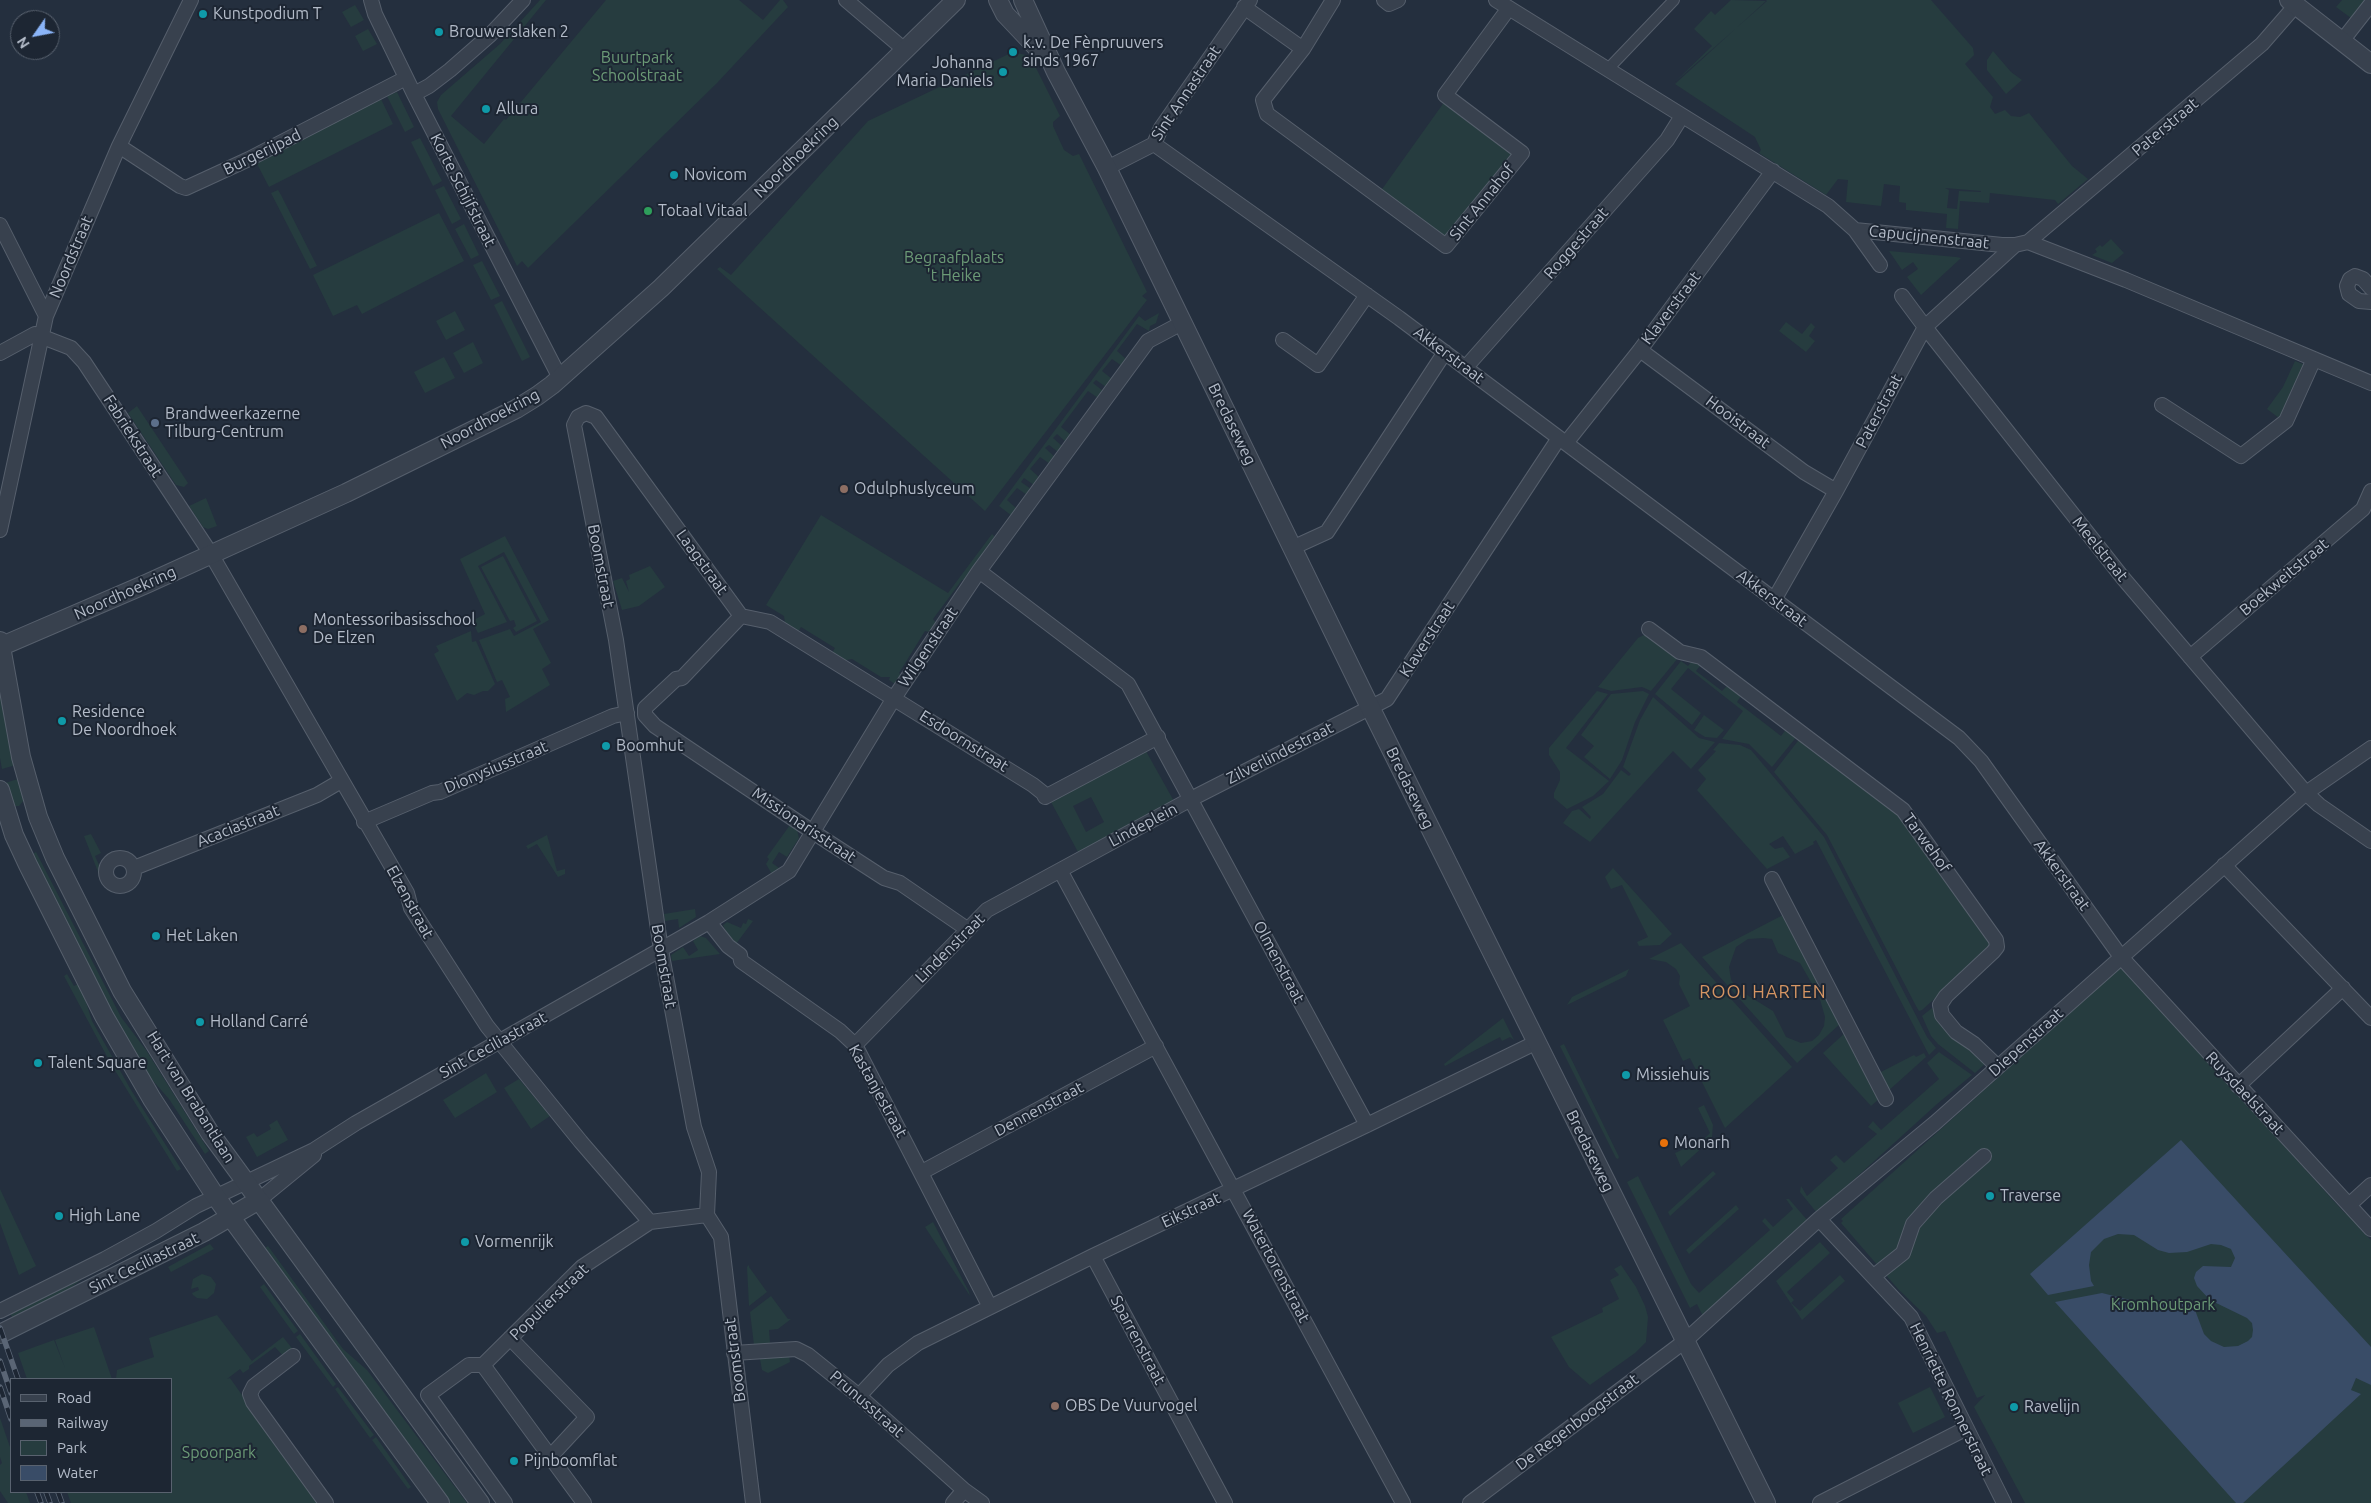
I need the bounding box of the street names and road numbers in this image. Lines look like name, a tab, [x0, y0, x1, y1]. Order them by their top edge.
street label: Sint Annastraat	[1147, 42, 1225, 144]
street label: Paterstraat	[2128, 94, 2202, 160]
street label: Noordhoekring	[750, 112, 842, 202]
street label: Burgerijpad	[220, 125, 304, 179]
street label: Korte Schijfstraat	[426, 130, 500, 250]
street label: Sint Annahof	[1445, 160, 1519, 244]
street label: Roggestraat	[1540, 203, 1612, 283]
street label: Noordstraat	[45, 213, 97, 301]
street label: Capucijnenstraat	[1868, 221, 1990, 253]
street label: Klaverstraat	[1637, 268, 1705, 348]
street label: Akkerstraat	[1410, 322, 1488, 388]
street label: Paterstraat	[1852, 371, 1906, 451]
street label: Bredaseweg	[1204, 380, 1260, 468]
street label: Noordhoekring	[437, 385, 543, 453]
street label: Fabriekstraat	[99, 391, 167, 481]
street label: Hooistraat	[1702, 392, 1774, 452]
street label: Meelstraat	[2068, 513, 2132, 585]
street label: Boomstraat	[583, 523, 619, 609]
street label: Laagstraat	[672, 526, 732, 598]
street label: Boekweitstraat	[2236, 534, 2332, 620]
street label: Noordhoekring	[71, 562, 179, 624]
street label: Akkerstraat	[1733, 565, 1811, 631]
street label: Klaverstraat	[1395, 597, 1459, 681]
street label: Wilgenstraat	[894, 603, 962, 691]
street label: Esdoornstraat	[916, 706, 1012, 776]
street label: Zilverlindestraat	[1223, 718, 1337, 788]
street label: Dionysiusstraat	[442, 737, 550, 797]
street label: Bredaseweg	[1382, 744, 1438, 832]
street label: Missionarisstraat	[748, 783, 860, 867]
street label: Lindeplein	[1105, 799, 1181, 851]
street label: Acaciastraat	[194, 801, 282, 851]
street label: Tarwehof	[1899, 810, 1955, 876]
street label: Akkerstraat	[2030, 836, 2094, 914]
street label: Elzenstraat	[382, 862, 438, 942]
street label: Lindenstraat	[911, 909, 989, 987]
street label: Olmenstraat	[1249, 918, 1309, 1006]
street label: Boomstraat	[647, 923, 681, 1009]
street label: Diepenstraat	[1985, 1004, 2067, 1080]
street label: Sint Ceciliastraat	[436, 1008, 550, 1082]
street label: Hart van Brabantlaan	[143, 1028, 239, 1166]
street label: Kastanjestraat	[845, 1041, 911, 1141]
street label: Ruysdaelstraat	[2202, 1048, 2288, 1138]
street label: Dennenstraat	[991, 1077, 1087, 1141]
street label: Bredaseweg	[1562, 1107, 1618, 1195]
street label: Eikstraat	[1158, 1188, 1224, 1232]
street label: Watertorenstraat	[1238, 1206, 1314, 1326]
street label: Sint Ceciliastraat	[86, 1228, 202, 1298]
street label: Populierstraat	[506, 1260, 592, 1344]
street label: Sparrenstraat	[1107, 1292, 1169, 1388]
street label: Boomstraat	[720, 1317, 750, 1403]
street label: Henriette Ronnerstraat	[1906, 1320, 1996, 1478]
street label: Prunusstraat	[826, 1367, 908, 1441]
street label: De Regenboogstraat	[1512, 1369, 1642, 1475]

